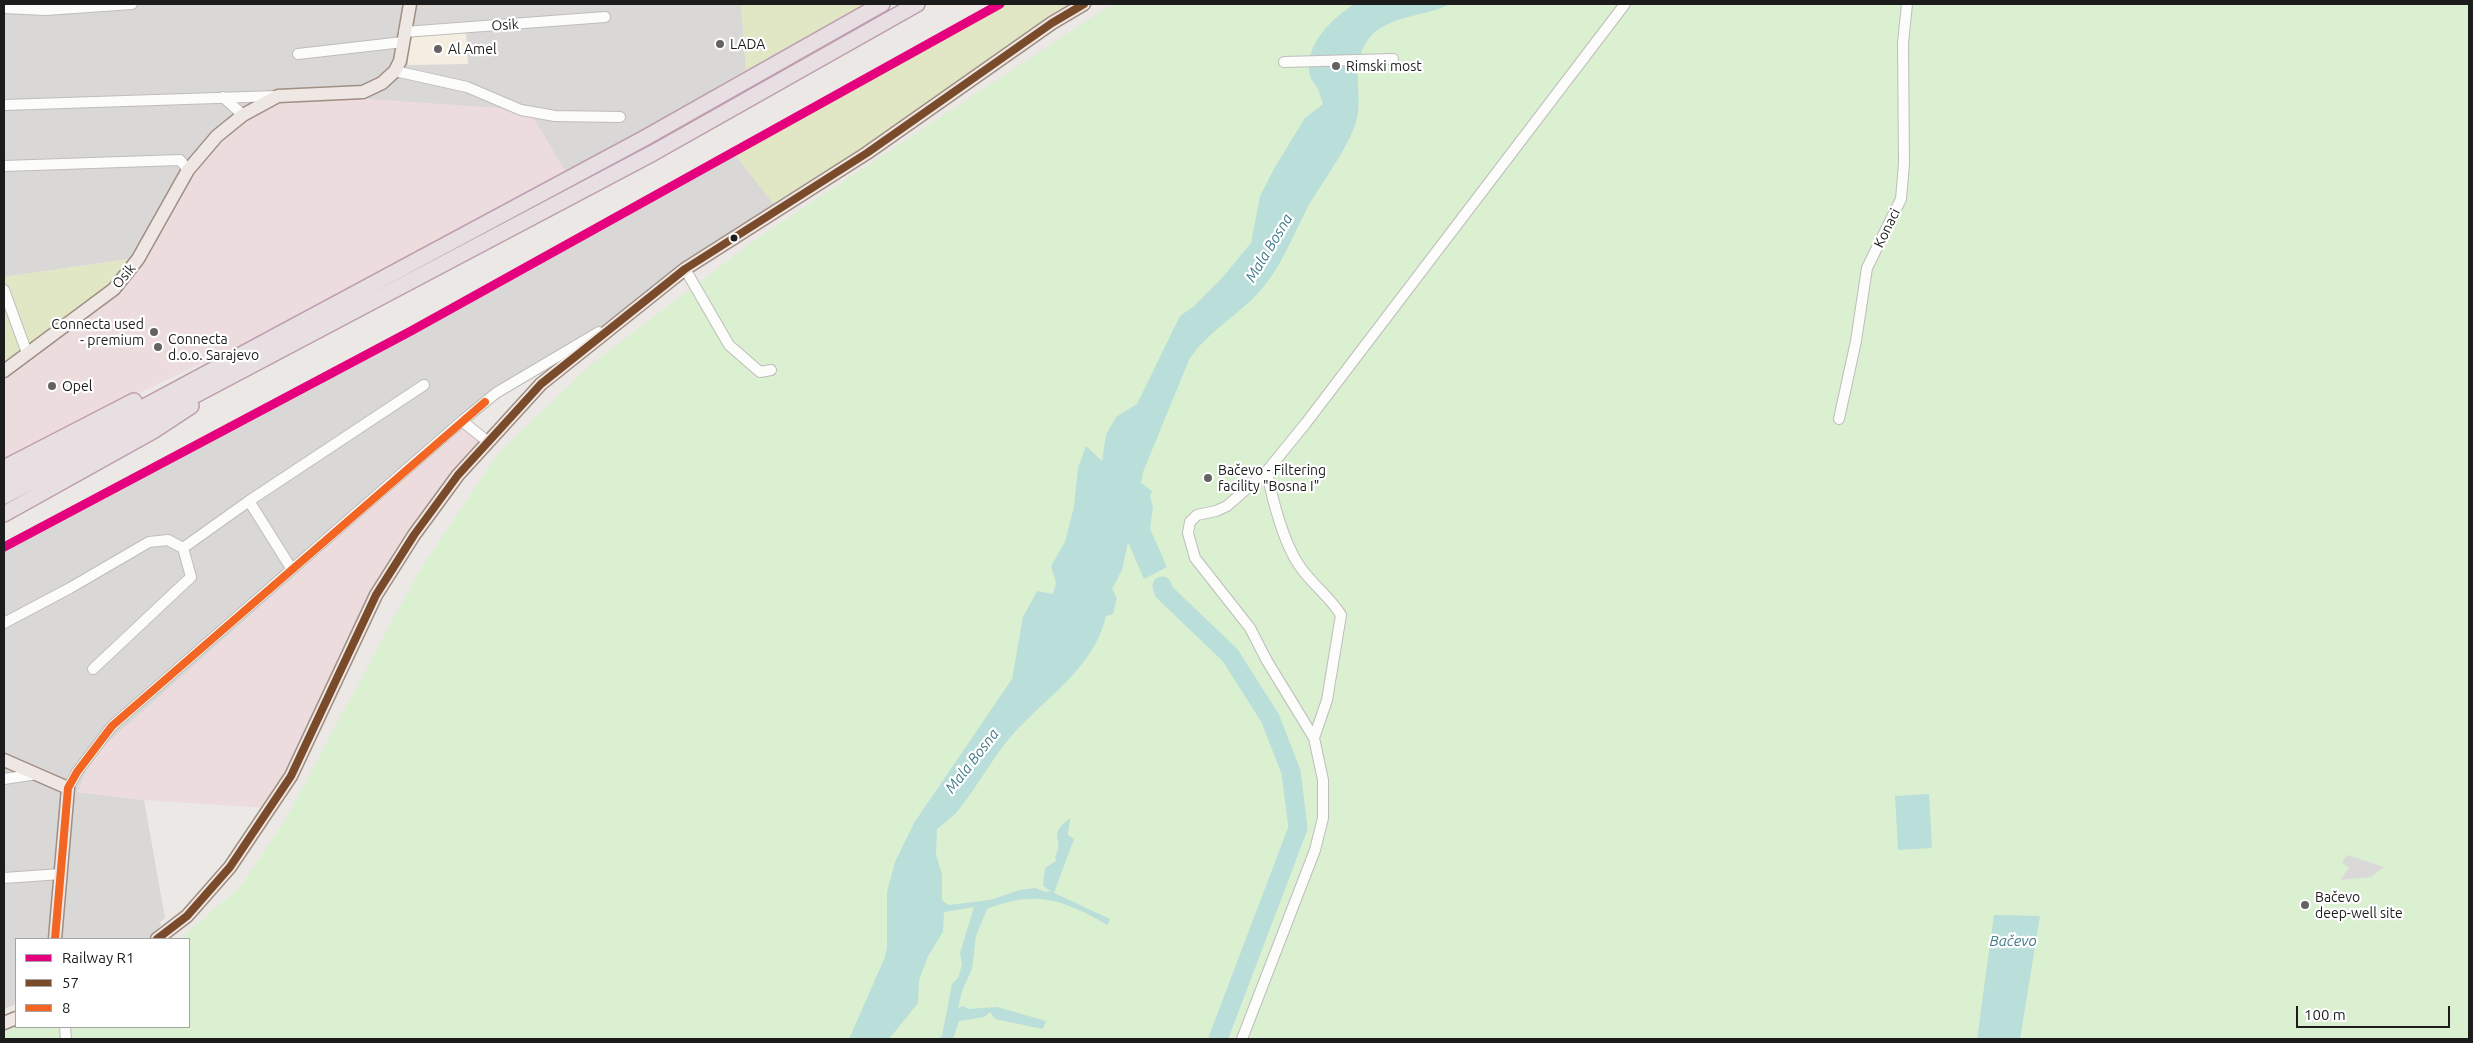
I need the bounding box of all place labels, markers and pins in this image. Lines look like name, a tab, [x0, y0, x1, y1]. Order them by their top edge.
place label: LADA	[730, 36, 765, 52]
marker: LADA	[714, 38, 726, 50]
place label: Al Amel	[448, 41, 497, 57]
marker: Al Amel	[432, 43, 444, 55]
place label: Rimski most	[1346, 58, 1422, 74]
marker: Rimski most	[1330, 60, 1342, 72]
unlabelled marker	[729, 233, 739, 243]
place label: Connecta used - premium	[51, 316, 144, 348]
marker: Connecta used - premium	[148, 326, 160, 338]
place label: Connecta d.o.o. Sarajevo	[168, 331, 259, 364]
marker: Connecta d.o.o. Sarajevo	[152, 341, 164, 353]
place label: Opel	[62, 378, 92, 394]
marker: Opel	[46, 380, 58, 392]
place label: Bačevo - Filtering facility "Bosna I"	[1218, 462, 1326, 494]
marker: Bačevo - Filtering facility "Bosna I"	[1202, 472, 1214, 484]
place label: Bačevo deep-well site	[2315, 889, 2403, 922]
marker: Bačevo deep-well site	[2299, 899, 2311, 911]

